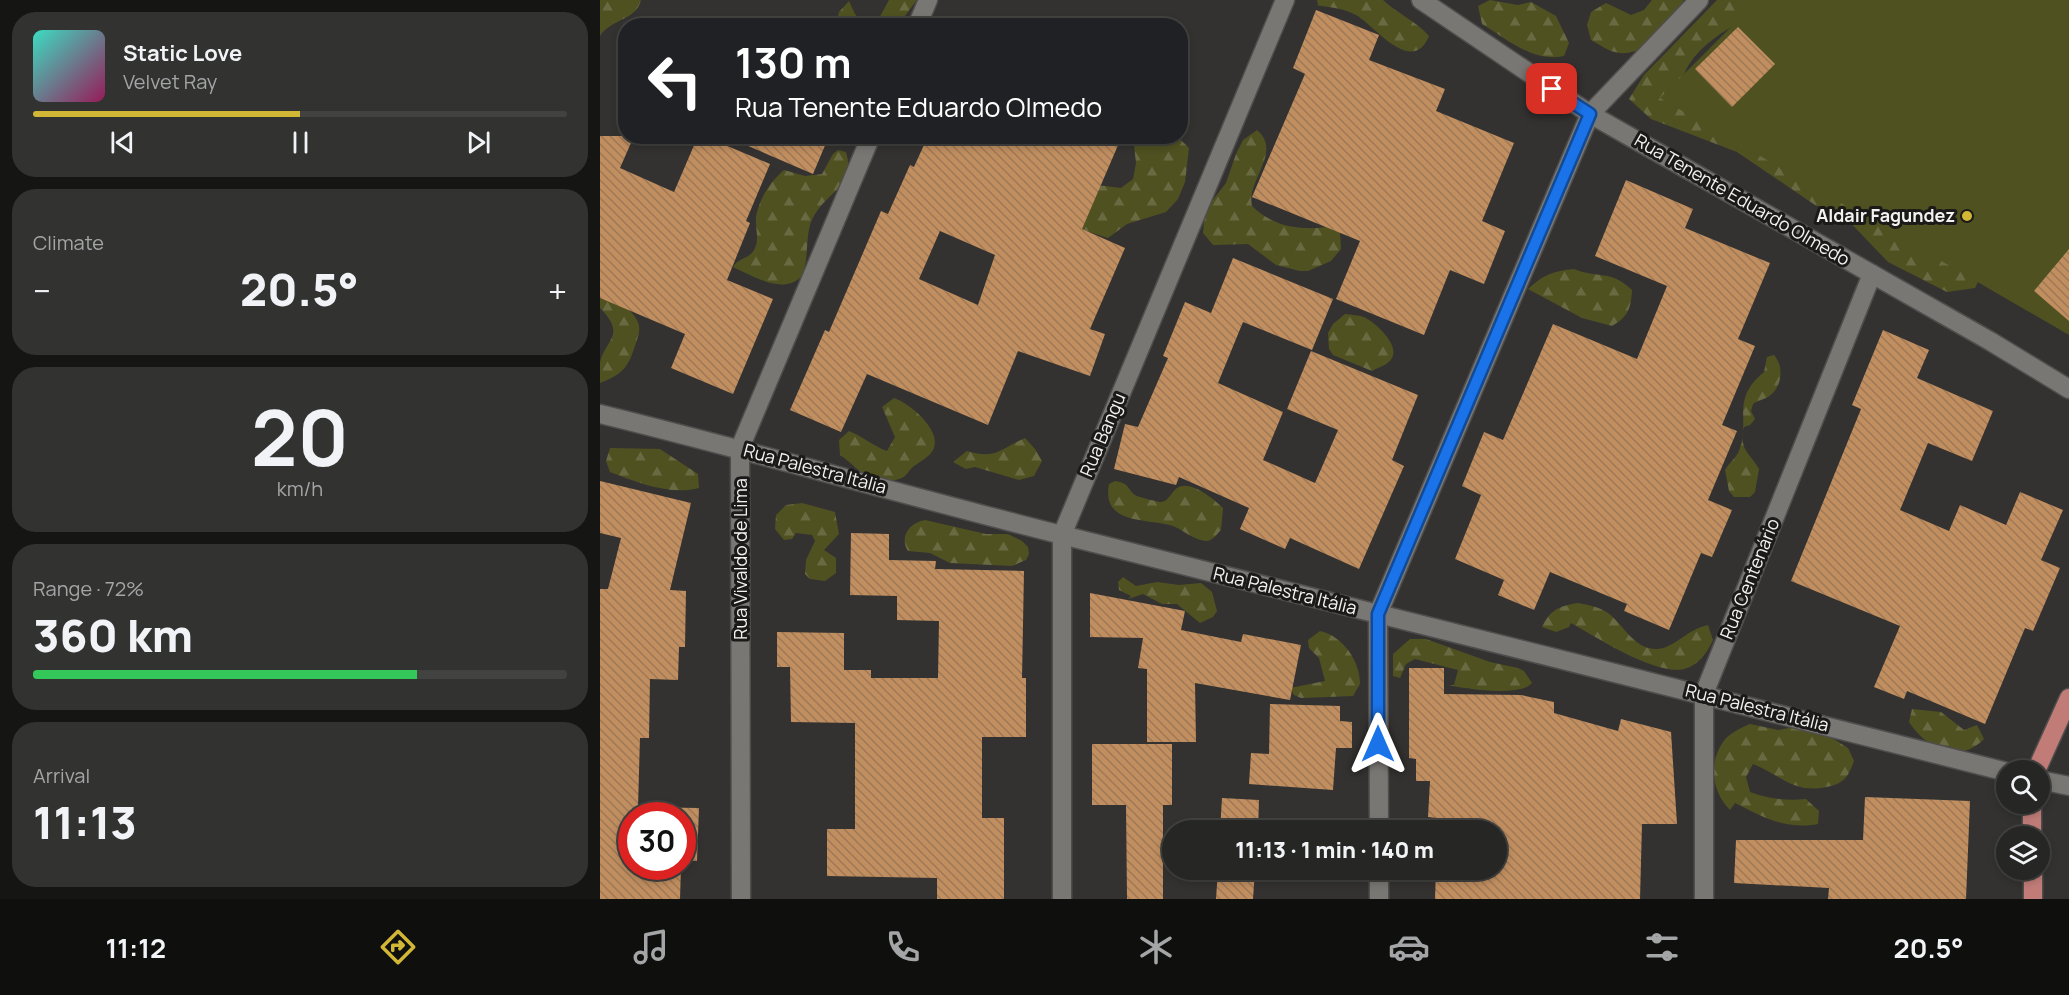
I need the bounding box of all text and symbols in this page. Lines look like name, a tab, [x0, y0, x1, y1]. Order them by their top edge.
text: 130 m	[735, 33, 852, 91]
text: Static Love	[123, 38, 242, 68]
icon: left	[636, 42, 714, 120]
pin	[1526, 63, 1577, 114]
text: Velvet Ray	[123, 68, 217, 95]
icon: arrive	[1535, 72, 1568, 105]
text: Rua Tenente Eduardo Olmedo	[735, 88, 1102, 125]
icon: previous	[106, 126, 139, 159]
icon: pause	[284, 126, 317, 159]
icon: next	[462, 126, 495, 159]
street label: Rua Tenente Eduardo Olmedo	[1630, 128, 1855, 271]
place label: Aldair Fagundez	[1816, 203, 1955, 227]
marker: Aldair Fagundez	[1960, 209, 1974, 223]
text: Climate	[33, 229, 104, 256]
text: 20.5°	[240, 258, 359, 320]
text: −	[33, 268, 51, 313]
text: +	[548, 268, 567, 313]
text: 20	[251, 383, 349, 489]
street label: Rua Bangu	[1074, 389, 1130, 480]
street label: Rua Palestra Itália	[741, 437, 889, 499]
text: km/h	[277, 475, 323, 502]
street label: Rua Vivaldo de Lima	[728, 478, 752, 640]
street label: Rua Centenário	[1714, 515, 1784, 643]
street label: Rua Palestra Itália	[1211, 561, 1359, 619]
text: Range · 72%	[33, 575, 144, 602]
text: 360 km	[33, 604, 193, 666]
street label: Rua Palestra Itália	[1683, 678, 1831, 736]
position arrow	[1346, 712, 1410, 776]
map controls	[1996, 760, 2050, 880]
button: search	[1996, 760, 2050, 814]
text: Arrival	[33, 762, 90, 789]
text: 11:13	[33, 791, 137, 853]
speed limit sign: 30	[618, 802, 696, 880]
button: layers	[1996, 826, 2050, 880]
text: 11:13 · 1 min · 140 m	[1235, 835, 1434, 865]
icon: directions	[377, 926, 419, 968]
icon: music	[630, 926, 672, 968]
icon: phone	[882, 926, 924, 968]
icon: climate	[1135, 926, 1177, 968]
icon: car	[1388, 926, 1430, 968]
icon: filters	[1641, 926, 1683, 968]
text: 11:12	[105, 929, 166, 966]
text: 20.5°	[1894, 929, 1964, 966]

